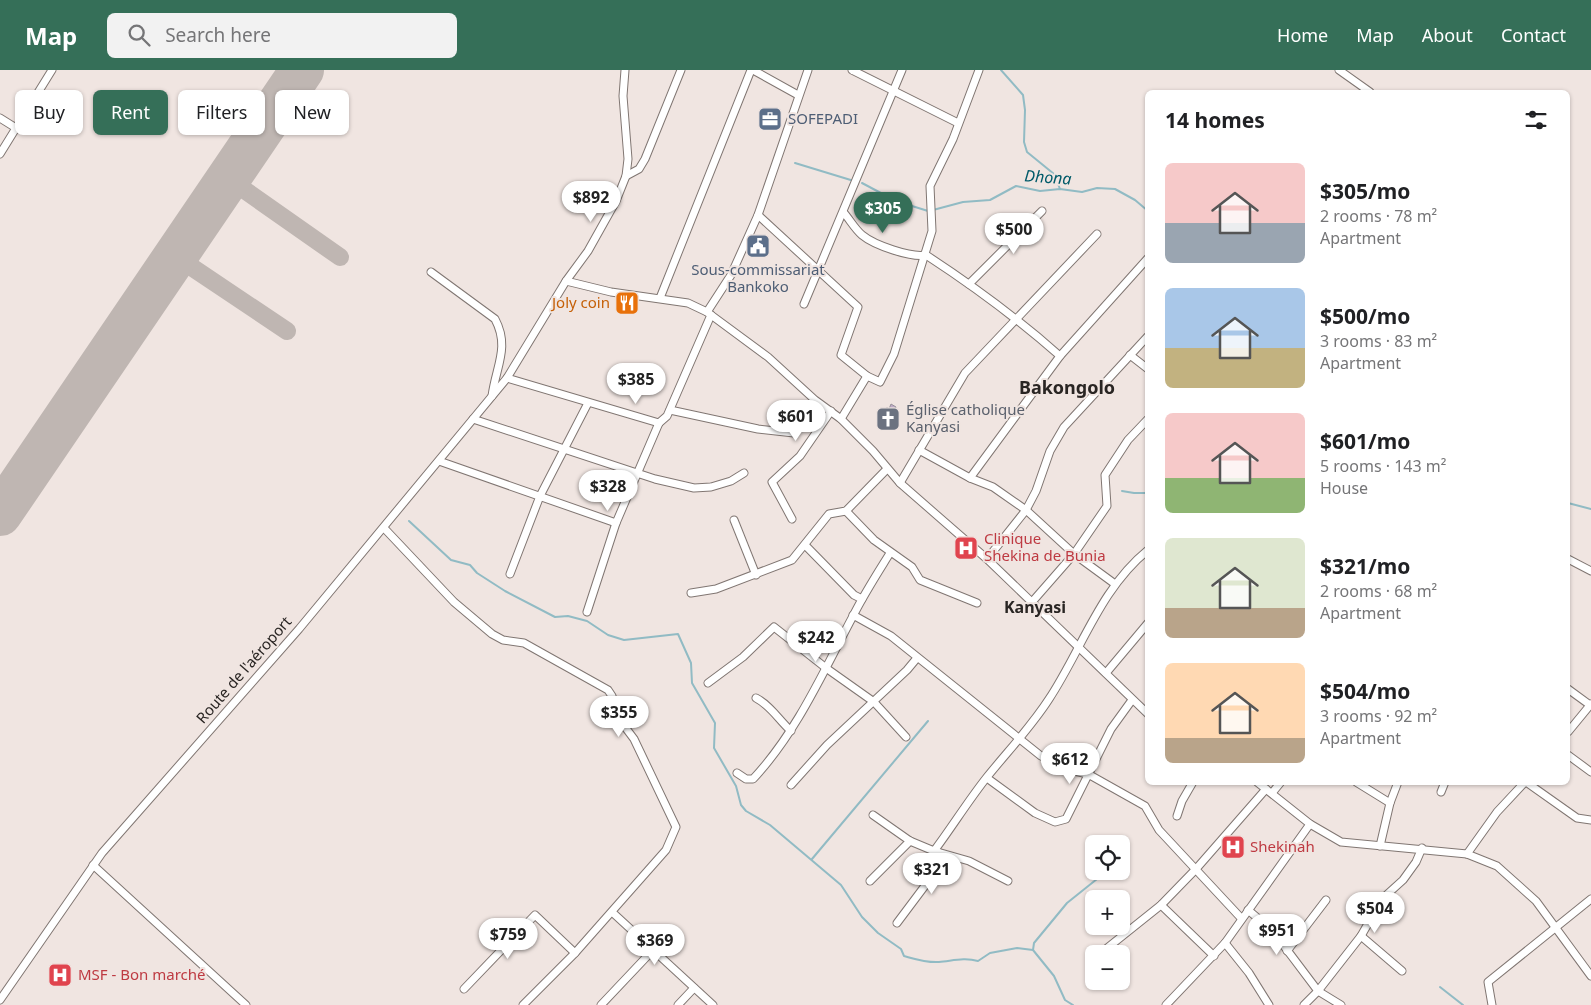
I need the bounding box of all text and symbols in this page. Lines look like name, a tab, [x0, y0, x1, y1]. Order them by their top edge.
search box	[107, 13, 457, 58]
text: Map	[25, 19, 77, 52]
icon: search	[125, 21, 153, 49]
text: Search here	[165, 22, 271, 48]
text: Home	[1277, 23, 1328, 47]
text: Map	[1356, 23, 1394, 47]
text: About	[1422, 23, 1473, 47]
text: Contact	[1501, 23, 1566, 47]
chip: Buy	[15, 90, 83, 135]
chip: Rent	[93, 90, 168, 135]
chip: Filters	[178, 90, 265, 135]
chip: New	[275, 90, 349, 135]
office icon: SOFEPADI	[757, 106, 783, 132]
text: 14 homes	[1165, 106, 1265, 134]
icon: filters	[1522, 106, 1550, 134]
place label: SOFEPADI	[788, 108, 858, 128]
water label: Dhona	[1024, 164, 1072, 190]
text: $305/mo	[1320, 177, 1410, 205]
pin: $892	[561, 180, 621, 223]
icon: home	[1205, 183, 1265, 243]
text: $892	[573, 186, 609, 208]
pin: $305	[853, 191, 913, 234]
text: $305	[865, 197, 901, 219]
text: 2 rooms · 78 m²	[1320, 205, 1437, 227]
pin: $500	[984, 212, 1044, 255]
text: $500	[996, 218, 1032, 240]
text: Apartment	[1320, 227, 1401, 249]
public building icon: Sous-commissariat Bankoko	[745, 233, 771, 259]
place label: Sous-commissariat Bankoko	[691, 259, 825, 296]
restaurant icon: Joly coin	[614, 290, 640, 316]
place label: Joly coin	[550, 292, 610, 312]
text: $500/mo	[1320, 302, 1410, 330]
icon: home	[1205, 308, 1265, 368]
text: 3 rooms · 83 m²	[1320, 330, 1437, 352]
text: Apartment	[1320, 352, 1401, 374]
pin: $385	[606, 362, 666, 405]
text: $385	[618, 368, 654, 390]
district label: Bakongolo	[1019, 375, 1115, 399]
place label: Église catholique Kanyasi	[906, 399, 1025, 436]
pin: $601	[766, 400, 826, 442]
text: $601	[778, 405, 814, 427]
church icon: Église catholique Kanyasi	[875, 406, 901, 432]
text: $601/mo	[1320, 427, 1410, 455]
icon: home	[1205, 433, 1265, 493]
text: 5 rooms · 143 m²	[1320, 455, 1446, 477]
pin: $328	[578, 470, 638, 512]
text: $328	[590, 475, 626, 497]
text: House	[1320, 477, 1368, 499]
place label: Clinique Shekina de Bunia	[984, 528, 1106, 565]
hospital icon: Clinique Shekina de Bunia	[953, 535, 979, 561]
text: $321/mo	[1320, 552, 1410, 580]
icon: home	[1205, 558, 1265, 618]
text: 2 rooms · 68 m²	[1320, 580, 1437, 602]
district label: Kanyasi	[1004, 596, 1066, 618]
text: Apartment	[1320, 602, 1401, 624]
street label: Route de l'aéroport	[191, 611, 296, 727]
pin: $242	[786, 620, 846, 663]
text: $242	[798, 626, 834, 648]
text: $504/mo	[1320, 677, 1410, 705]
icon: home	[1205, 683, 1265, 743]
pin: $355	[589, 696, 649, 738]
text: $355	[601, 701, 637, 723]
text: 3 rooms · 92 m²	[1320, 705, 1437, 727]
text: Apartment	[1320, 727, 1401, 749]
pin: $612	[1040, 742, 1100, 785]
text: $612	[1052, 748, 1088, 770]
hospital icon: Shekinah	[1220, 834, 1246, 860]
map controls	[1085, 835, 1130, 990]
button: locate	[1085, 835, 1130, 880]
place label: Shekinah	[1250, 836, 1315, 856]
pin: $321	[902, 852, 962, 895]
text: $321	[914, 858, 950, 880]
button: +	[1085, 890, 1130, 935]
pin: $504	[1345, 892, 1405, 934]
text: $504	[1357, 897, 1393, 919]
pin: $951	[1247, 914, 1307, 956]
pin: $759	[478, 918, 538, 960]
text: $951	[1259, 919, 1295, 941]
text: $759	[490, 923, 526, 945]
pin: $369	[625, 924, 685, 966]
text: $369	[637, 929, 673, 951]
button: −	[1085, 945, 1130, 990]
hospital icon: MSF - Bon marché	[47, 962, 73, 988]
place label: MSF - Bon marché	[78, 964, 206, 984]

